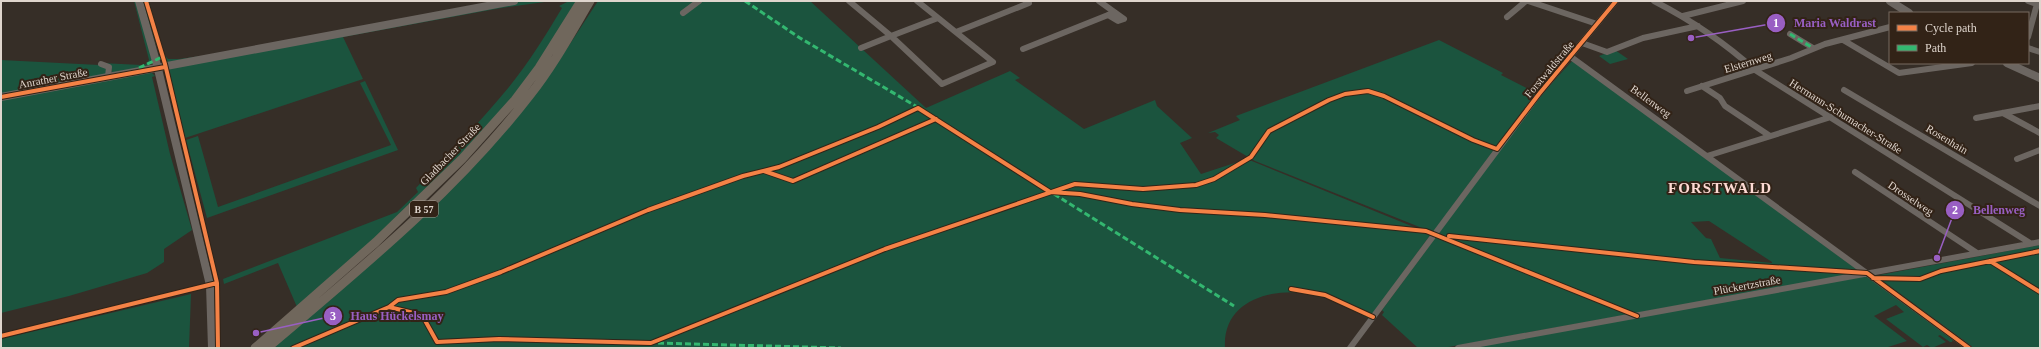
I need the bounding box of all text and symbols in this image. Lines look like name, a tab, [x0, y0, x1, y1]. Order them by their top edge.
callout: Maria Waldrast	[1766, 11, 1884, 35]
legend	[1889, 12, 2029, 64]
text: 1	[1773, 16, 1779, 30]
text: Maria Waldrast	[1794, 16, 1876, 30]
text: Cycle path	[1925, 21, 1977, 35]
street label: Forstwaldstraße	[1522, 38, 1576, 100]
text: Path	[1925, 41, 1946, 55]
street label: Elsternweg	[1723, 49, 1774, 75]
street label: Anrather Straße	[18, 65, 89, 91]
street label: Hermann-Schumacher-Straße	[1787, 76, 1905, 156]
street label: Bellenweg	[1628, 82, 1674, 120]
street label: Gladbacher Straße	[417, 120, 483, 187]
street label: Rosenhain	[1924, 122, 1970, 156]
street label: Drosselweg	[1886, 179, 1936, 218]
district label: FORSTWALD	[1668, 180, 1772, 196]
callout: Bellenweg	[1945, 198, 2033, 222]
road number: B 57	[410, 201, 438, 217]
text: 2	[1952, 203, 1958, 217]
text: Bellenweg	[1973, 203, 2025, 217]
street label: Plückertzstraße	[1713, 273, 1782, 297]
callout: Haus Hückelsmay	[323, 304, 452, 328]
text: 3	[330, 309, 336, 323]
text: Haus Hückelsmay	[350, 309, 444, 323]

